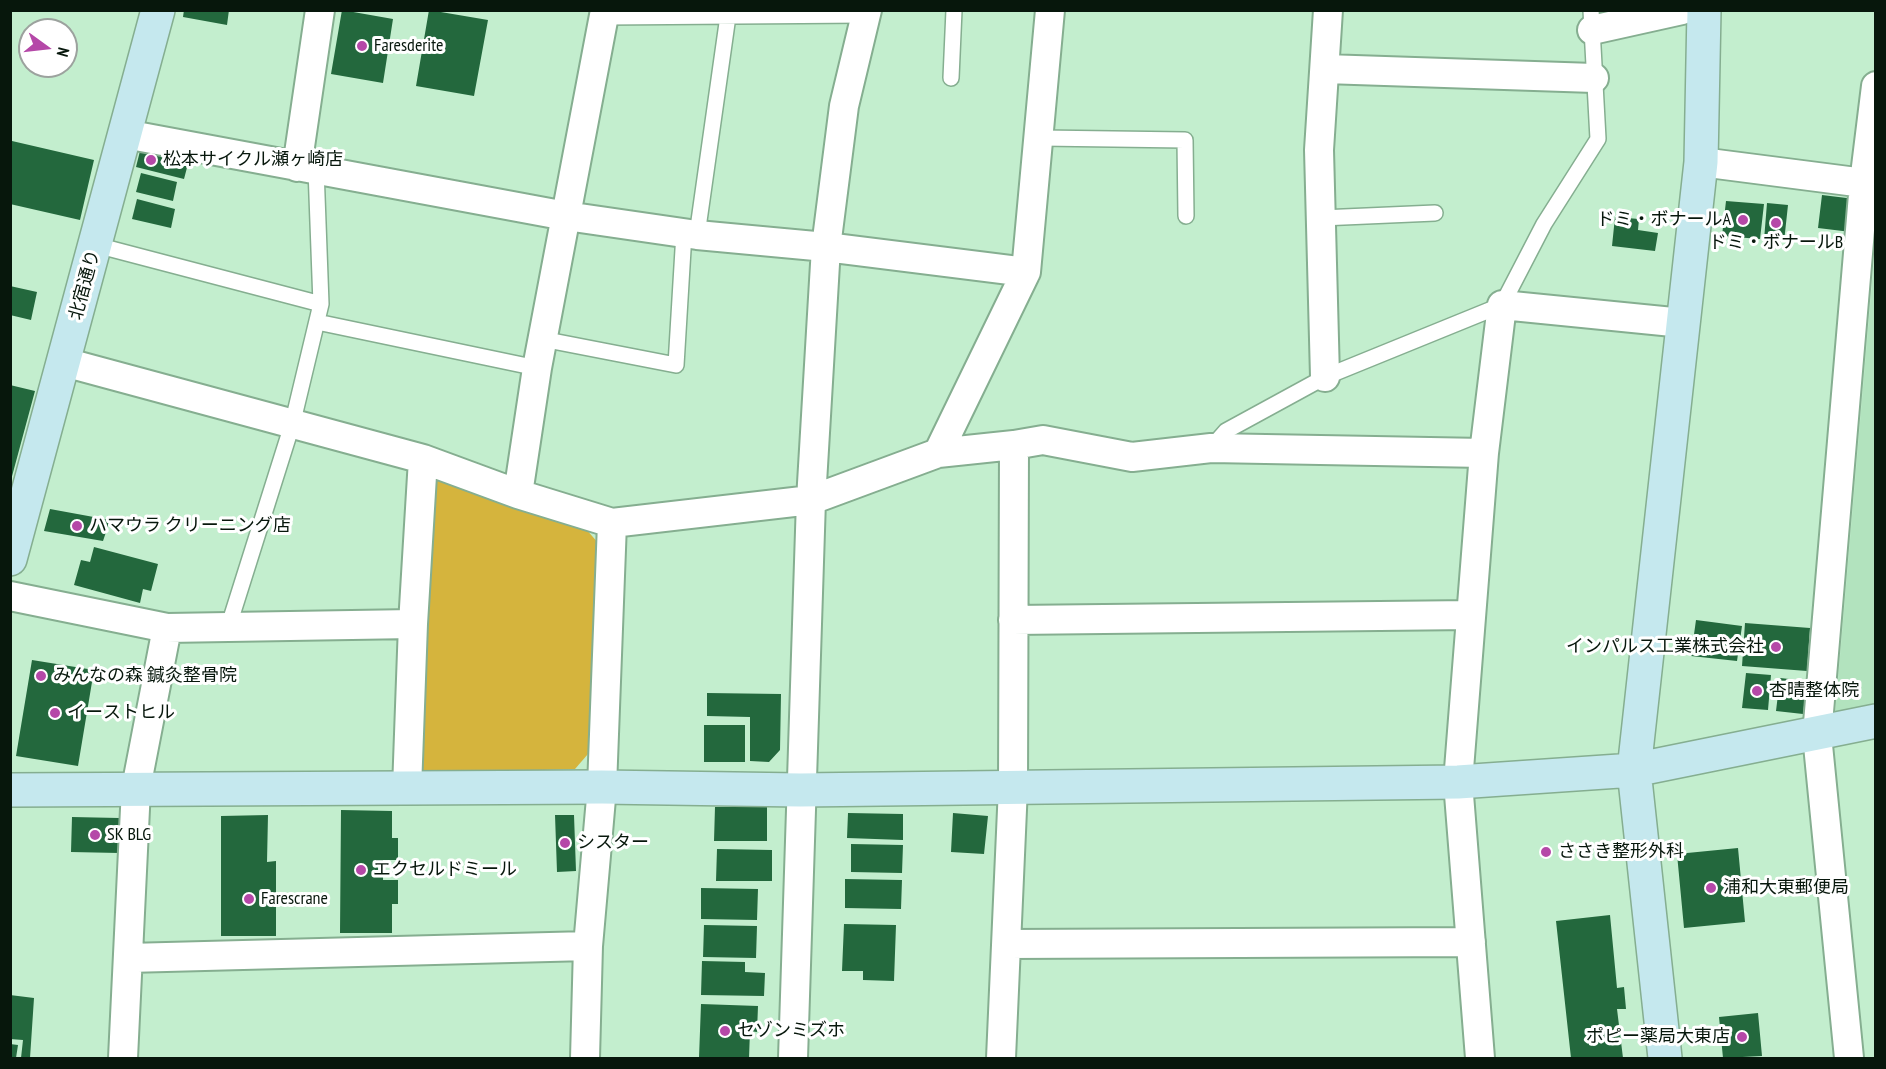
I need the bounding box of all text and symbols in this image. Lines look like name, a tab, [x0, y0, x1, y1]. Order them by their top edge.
north arrow	[18, 18, 78, 78]
place label: Faresderite	[374, 35, 443, 57]
marker: Faresderite	[355, 39, 369, 53]
text: N	[53, 45, 74, 59]
place label: 松本サイクル瀬ヶ崎店	[163, 149, 343, 171]
marker: 松本サイクル瀬ヶ崎店	[144, 153, 158, 167]
place label: ドミ・ボナールA	[1596, 209, 1731, 231]
marker: ドミ・ボナールA	[1736, 213, 1750, 227]
marker: ドミ・ボナールB	[1769, 216, 1783, 230]
place label: ドミ・ボナールB	[1709, 232, 1843, 254]
street label: 北宿通り	[65, 247, 105, 323]
place label: ハマウラ クリーニング店	[89, 515, 291, 537]
marker: ハマウラ クリーニング店	[70, 519, 84, 533]
place label: インパルス工業株式会社	[1566, 636, 1764, 658]
marker: インパルス工業株式会社	[1769, 640, 1783, 654]
place label: みんなの森 鍼灸整骨院	[53, 665, 237, 687]
marker: みんなの森 鍼灸整骨院	[34, 669, 48, 683]
place label: 杏晴整体院	[1769, 680, 1859, 702]
marker: 杏晴整体院	[1750, 684, 1764, 698]
place label: イーストヒル	[67, 702, 175, 724]
marker: イーストヒル	[48, 706, 62, 720]
place label: SK BLG	[107, 824, 151, 846]
marker: SK BLG	[88, 828, 102, 842]
place label: シスター	[577, 832, 649, 854]
marker: シスター	[558, 836, 572, 850]
place label: ささき整形外科	[1558, 841, 1684, 863]
marker: ささき整形外科	[1539, 845, 1553, 859]
place label: エクセルドミール	[373, 859, 517, 881]
marker: エクセルドミール	[354, 863, 368, 877]
place label: 浦和大東郵便局	[1723, 877, 1849, 899]
marker: 浦和大東郵便局	[1704, 881, 1718, 895]
place label: Farescrane	[261, 888, 328, 910]
marker: Farescrane	[242, 892, 256, 906]
place label: セゾンミズホ	[737, 1020, 845, 1042]
marker: セゾンミズホ	[718, 1024, 732, 1038]
place label: ポピー薬局大東店	[1586, 1026, 1730, 1048]
marker: ポピー薬局大東店	[1735, 1030, 1749, 1044]

